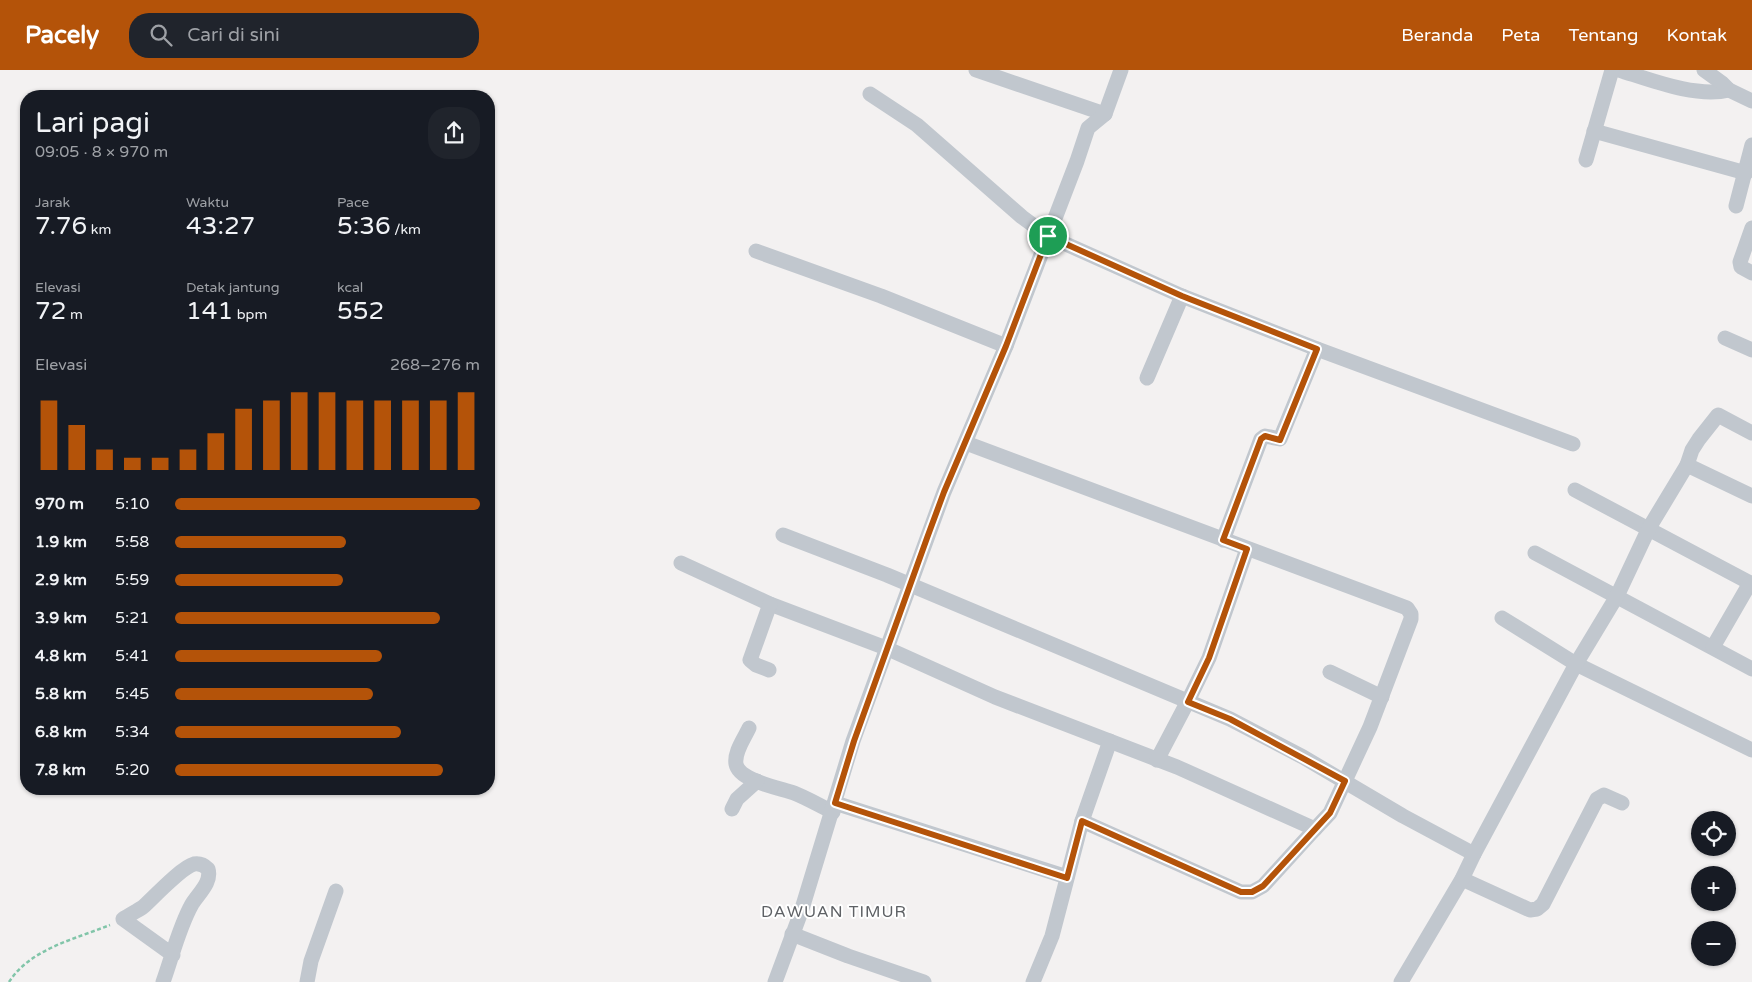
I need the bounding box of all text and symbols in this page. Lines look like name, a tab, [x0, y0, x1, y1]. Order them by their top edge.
search box	[129, 13, 479, 58]
text: Pacely	[25, 21, 99, 50]
icon: search	[147, 21, 175, 49]
text: Cari di sini	[187, 24, 280, 46]
text: Beranda	[1401, 24, 1473, 46]
text: Peta	[1501, 24, 1540, 46]
text: Tentang	[1568, 24, 1638, 46]
text: Kontak	[1666, 24, 1727, 46]
text: Lari pagi	[35, 106, 150, 140]
button: share	[428, 107, 480, 159]
text: 09:05 · 8 × 970 m	[35, 142, 168, 162]
text: Jarak	[35, 194, 70, 211]
text: Waktu	[186, 194, 229, 211]
text: Pace	[337, 194, 369, 211]
text: 7.76	[35, 211, 87, 241]
text: 43:27	[186, 211, 255, 241]
text: 5:36	[337, 211, 391, 241]
pin	[1027, 215, 1069, 257]
text: km	[87, 221, 111, 238]
text: /km	[391, 221, 421, 238]
icon: arrive	[1034, 222, 1062, 250]
text: Elevasi	[35, 279, 81, 296]
text: Detak jantung	[186, 279, 280, 296]
text: kcal	[337, 279, 363, 296]
text: 72	[35, 296, 66, 326]
text: 141	[186, 296, 233, 326]
text: 552	[337, 296, 384, 326]
text: m	[66, 306, 83, 323]
text: bpm	[233, 306, 267, 323]
text: Elevasi	[35, 355, 87, 375]
text: 268–276 m	[390, 355, 480, 375]
text: 970 m	[35, 494, 84, 514]
text: 5:10	[115, 494, 149, 514]
text: 1.9 km	[35, 532, 87, 552]
text: 5:58	[115, 532, 149, 552]
text: 2.9 km	[35, 570, 87, 590]
text: 5:59	[115, 570, 149, 590]
text: 3.9 km	[35, 608, 87, 628]
text: 5:21	[115, 608, 149, 628]
text: 4.8 km	[35, 646, 87, 666]
text: 5:41	[115, 646, 149, 666]
text: 5.8 km	[35, 684, 87, 704]
text: 5:45	[115, 684, 149, 704]
text: 6.8 km	[35, 722, 87, 742]
text: 5:34	[115, 722, 149, 742]
text: 7.8 km	[35, 760, 86, 780]
text: 5:20	[115, 760, 149, 780]
map controls	[1691, 811, 1736, 966]
button: locate	[1691, 811, 1736, 856]
button: +	[1691, 866, 1736, 911]
district label: DAWUAN TIMUR	[761, 902, 907, 922]
button: −	[1691, 921, 1736, 966]

